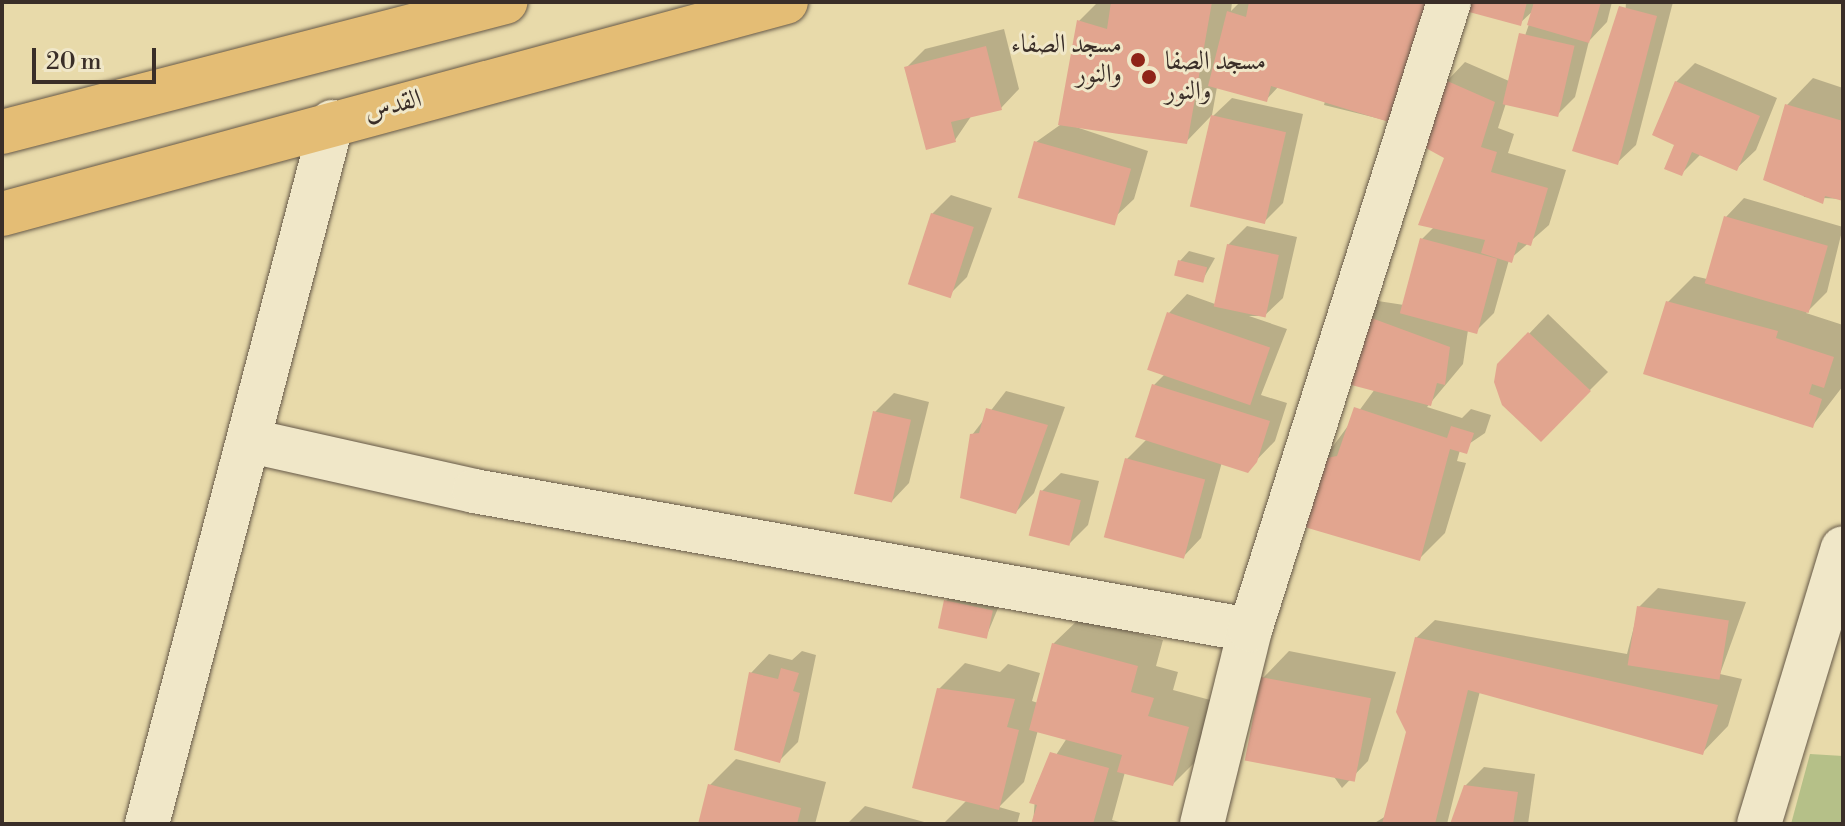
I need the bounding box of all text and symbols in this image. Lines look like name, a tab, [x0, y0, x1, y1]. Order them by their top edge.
place label: مسجد الصفاء والنور	[1011, 29, 1122, 90]
scale bar	[36, 32, 160, 82]
place label: مسجد الصفا والنور	[1165, 46, 1266, 108]
text: 20 m	[46, 47, 102, 77]
marker: مسجد الصفاء والنور	[1129, 51, 1147, 69]
marker: مسجد الصفا والنور	[1140, 68, 1158, 86]
street label: القدس	[361, 83, 425, 129]

